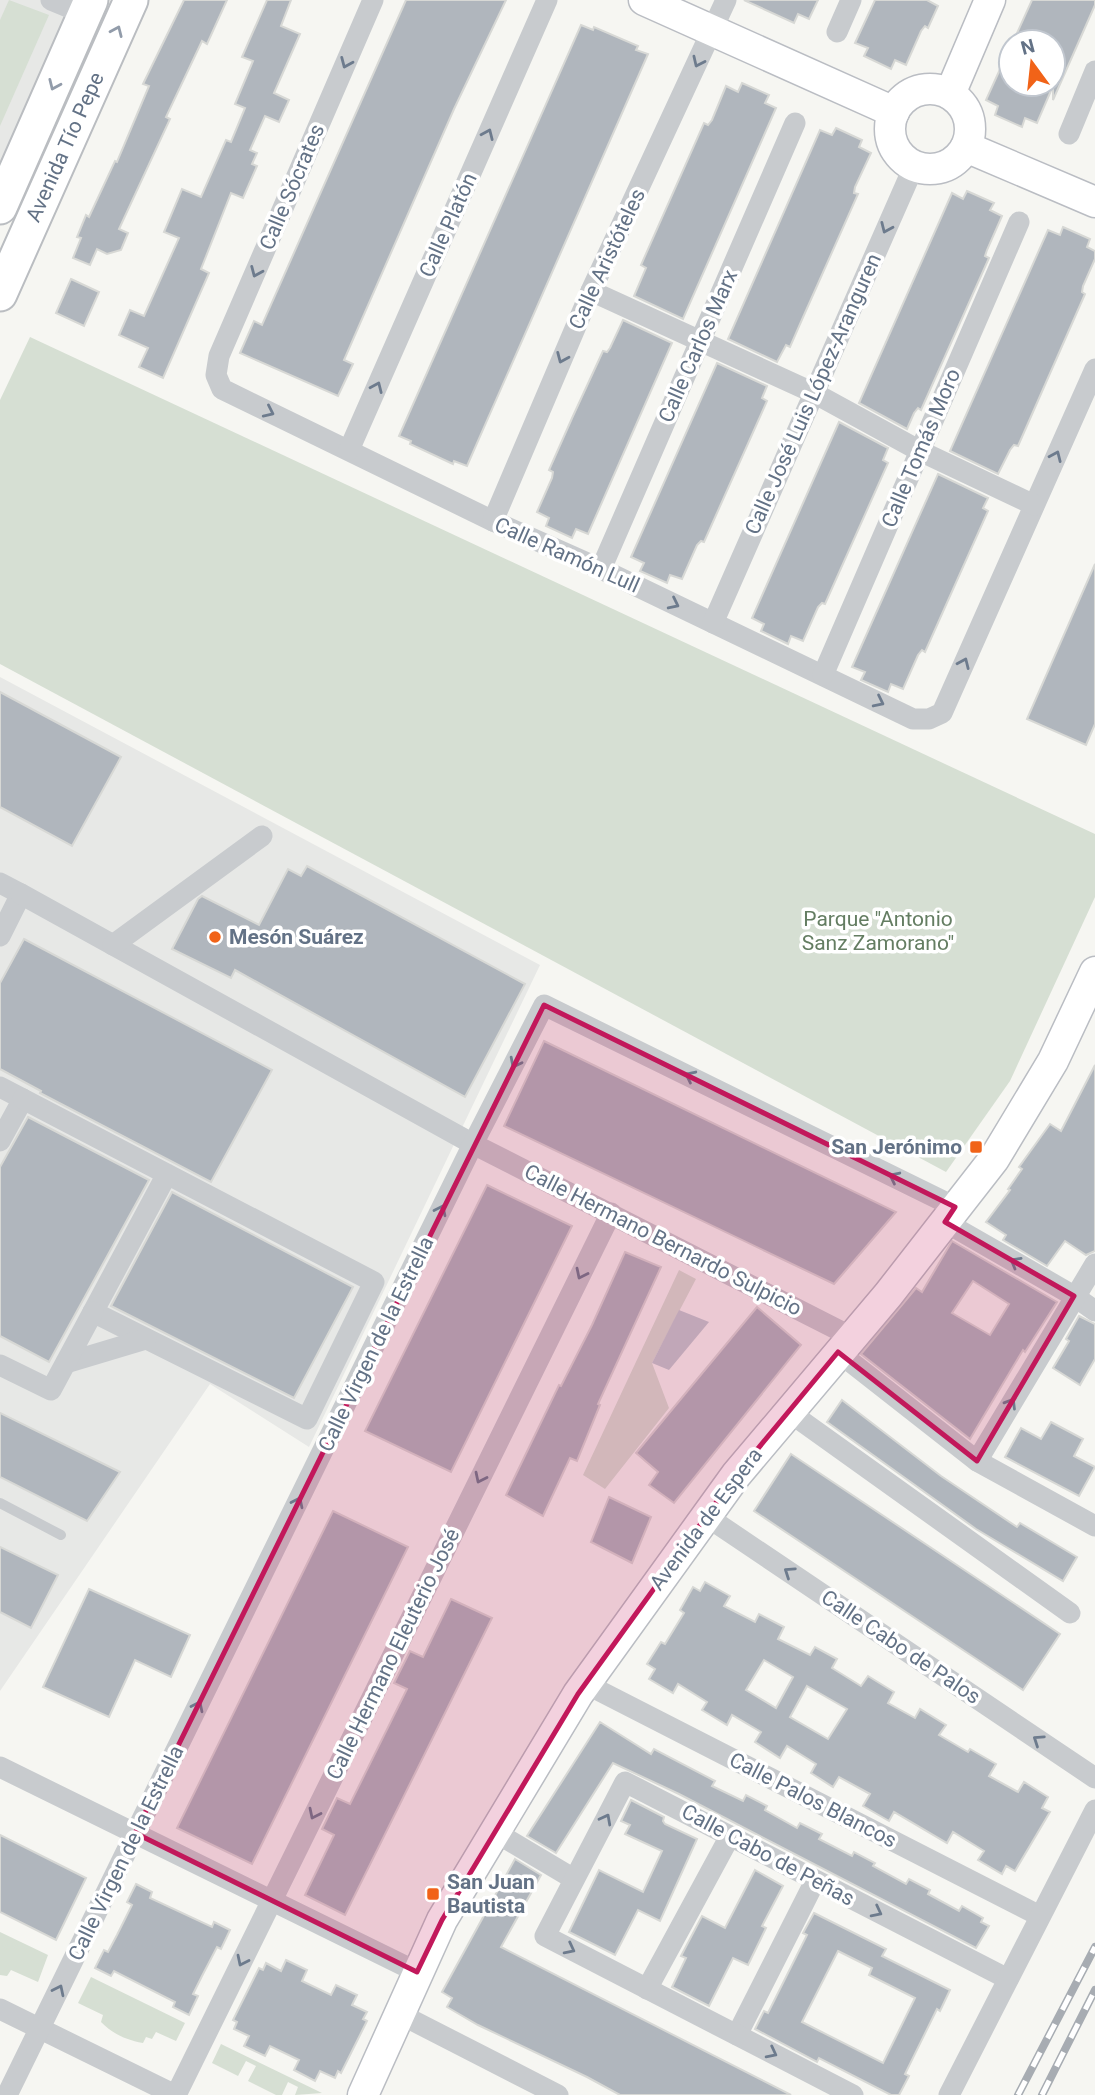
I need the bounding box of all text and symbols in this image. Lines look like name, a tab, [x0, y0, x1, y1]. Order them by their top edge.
one-way arrow	[109, 25, 123, 38]
north arrow	[997, 28, 1067, 98]
text: N	[1018, 34, 1037, 60]
one-way arrow	[340, 55, 354, 68]
one-way arrow	[692, 55, 706, 67]
street label: Avenida Tío Pepe	[21, 68, 109, 226]
one-way arrow	[48, 78, 62, 90]
street label: Calle Sócrates	[255, 121, 329, 253]
one-way arrow	[480, 129, 494, 141]
street label: Calle Platón	[414, 169, 482, 281]
street label: Calle Aristóteles	[564, 185, 650, 333]
one-way arrow	[880, 221, 894, 233]
street label: Calle José Luis López-Aranguren	[740, 250, 886, 538]
one-way arrow	[250, 265, 264, 277]
street label: Calle Carlos Marx	[654, 266, 742, 426]
one-way arrow	[557, 351, 571, 363]
street label: Calle Tomás Moro	[877, 365, 965, 531]
one-way arrow	[369, 382, 383, 395]
one-way arrow	[262, 404, 274, 418]
one-way arrow	[1048, 450, 1062, 463]
street label: Calle Ramón Lull	[491, 512, 643, 598]
one-way arrow	[667, 596, 679, 610]
one-way arrow	[956, 658, 970, 671]
one-way arrow	[872, 694, 884, 708]
park label: Parque "Antonio Sanz Zamorano"	[802, 907, 954, 955]
place label: Mesón Suárez	[229, 925, 364, 949]
marker: Mesón Suárez	[207, 929, 223, 945]
one-way arrow	[509, 1056, 523, 1068]
one-way arrow	[685, 1071, 697, 1085]
place label: San Jerónimo	[831, 1135, 962, 1159]
marker: San Jerónimo	[968, 1139, 984, 1155]
street label: Calle Hermano Bernardo Sulpicio	[520, 1159, 806, 1321]
one-way arrow	[889, 1171, 901, 1185]
one-way arrow	[433, 1205, 447, 1217]
street label: Calle Virgen de la Estrella	[313, 1233, 439, 1455]
one-way arrow	[1010, 1257, 1022, 1270]
one-way arrow	[576, 1267, 589, 1280]
one-way arrow	[1003, 1397, 1016, 1410]
street label: Avenida de Espera	[645, 1443, 767, 1595]
one-way arrow	[475, 1471, 489, 1483]
one-way arrow	[290, 1497, 304, 1509]
street label: Calle Hermano Eleuterio José	[322, 1525, 464, 1783]
one-way arrow	[784, 1568, 797, 1580]
street label: Calle Cabo de Palos	[817, 1585, 985, 1709]
one-way arrow	[189, 1701, 203, 1713]
one-way arrow	[1033, 1735, 1046, 1748]
street label: Calle Virgen de la Estrella	[63, 1742, 189, 1964]
street label: Calle Palos Blancos	[725, 1747, 901, 1853]
street label: Calle Cabo de Peñas	[678, 1799, 858, 1911]
one-way arrow	[309, 1807, 323, 1819]
one-way arrow	[597, 1813, 611, 1826]
place label: San Juan Bautista	[447, 1870, 535, 1918]
marker: San Juan Bautista	[425, 1886, 441, 1902]
one-way arrow	[870, 1904, 882, 1918]
one-way arrow	[563, 1941, 575, 1955]
one-way arrow	[236, 1954, 250, 1966]
one-way arrow	[51, 1985, 65, 1997]
one-way arrow	[765, 2045, 777, 2058]

